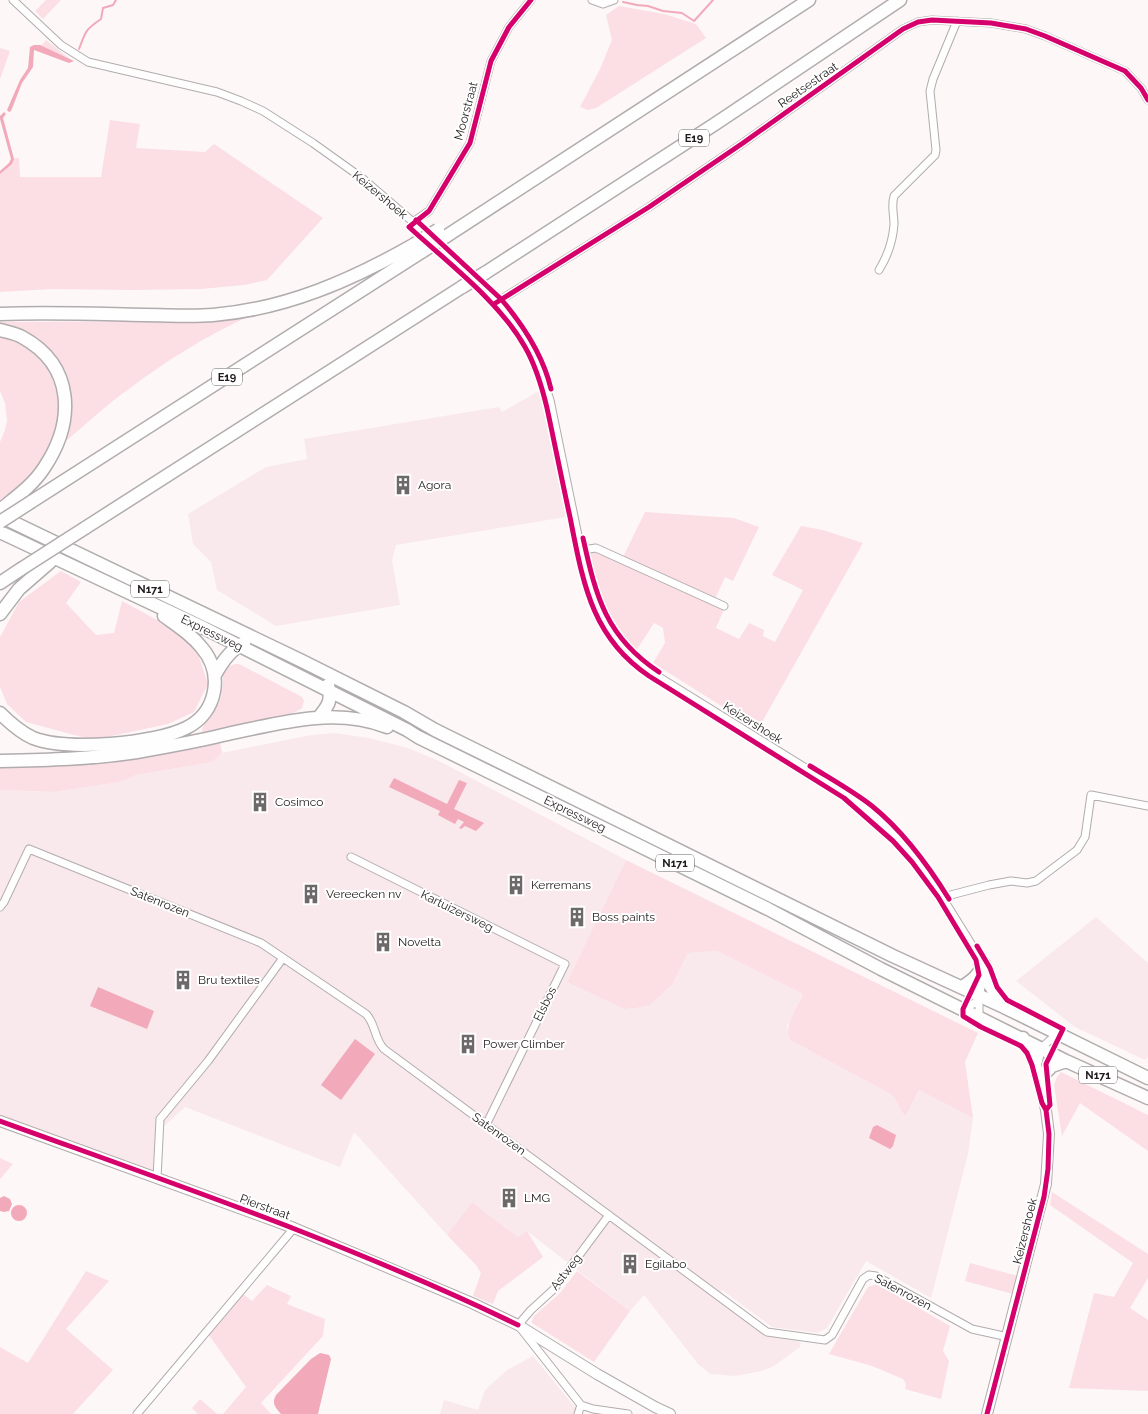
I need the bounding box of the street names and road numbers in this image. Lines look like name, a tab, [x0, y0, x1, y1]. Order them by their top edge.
street label: Reetsestraat	[775, 59, 841, 111]
street label: Moorstraat	[451, 80, 481, 142]
road number: E19	[679, 130, 709, 146]
street label: Keizershoek	[350, 168, 411, 222]
road number: E19	[212, 368, 242, 386]
road number: N171	[131, 580, 169, 598]
street label: Expressweg	[179, 612, 245, 654]
street label: Keizershoek	[721, 699, 786, 747]
street label: Expressweg	[542, 793, 608, 835]
road number: N171	[656, 854, 694, 871]
street label: Satenrozen	[128, 884, 192, 920]
street label: Kartuizersweg	[418, 887, 496, 935]
street label: Elsbos	[531, 984, 559, 1024]
road number: N171	[1079, 1066, 1117, 1084]
street label: Satenrozen	[470, 1110, 528, 1158]
street label: Pierstraat	[238, 1191, 292, 1223]
street label: Keizershoek	[1010, 1196, 1040, 1265]
street label: Astweg	[548, 1251, 584, 1293]
street label: Satenrozen	[872, 1271, 934, 1313]

